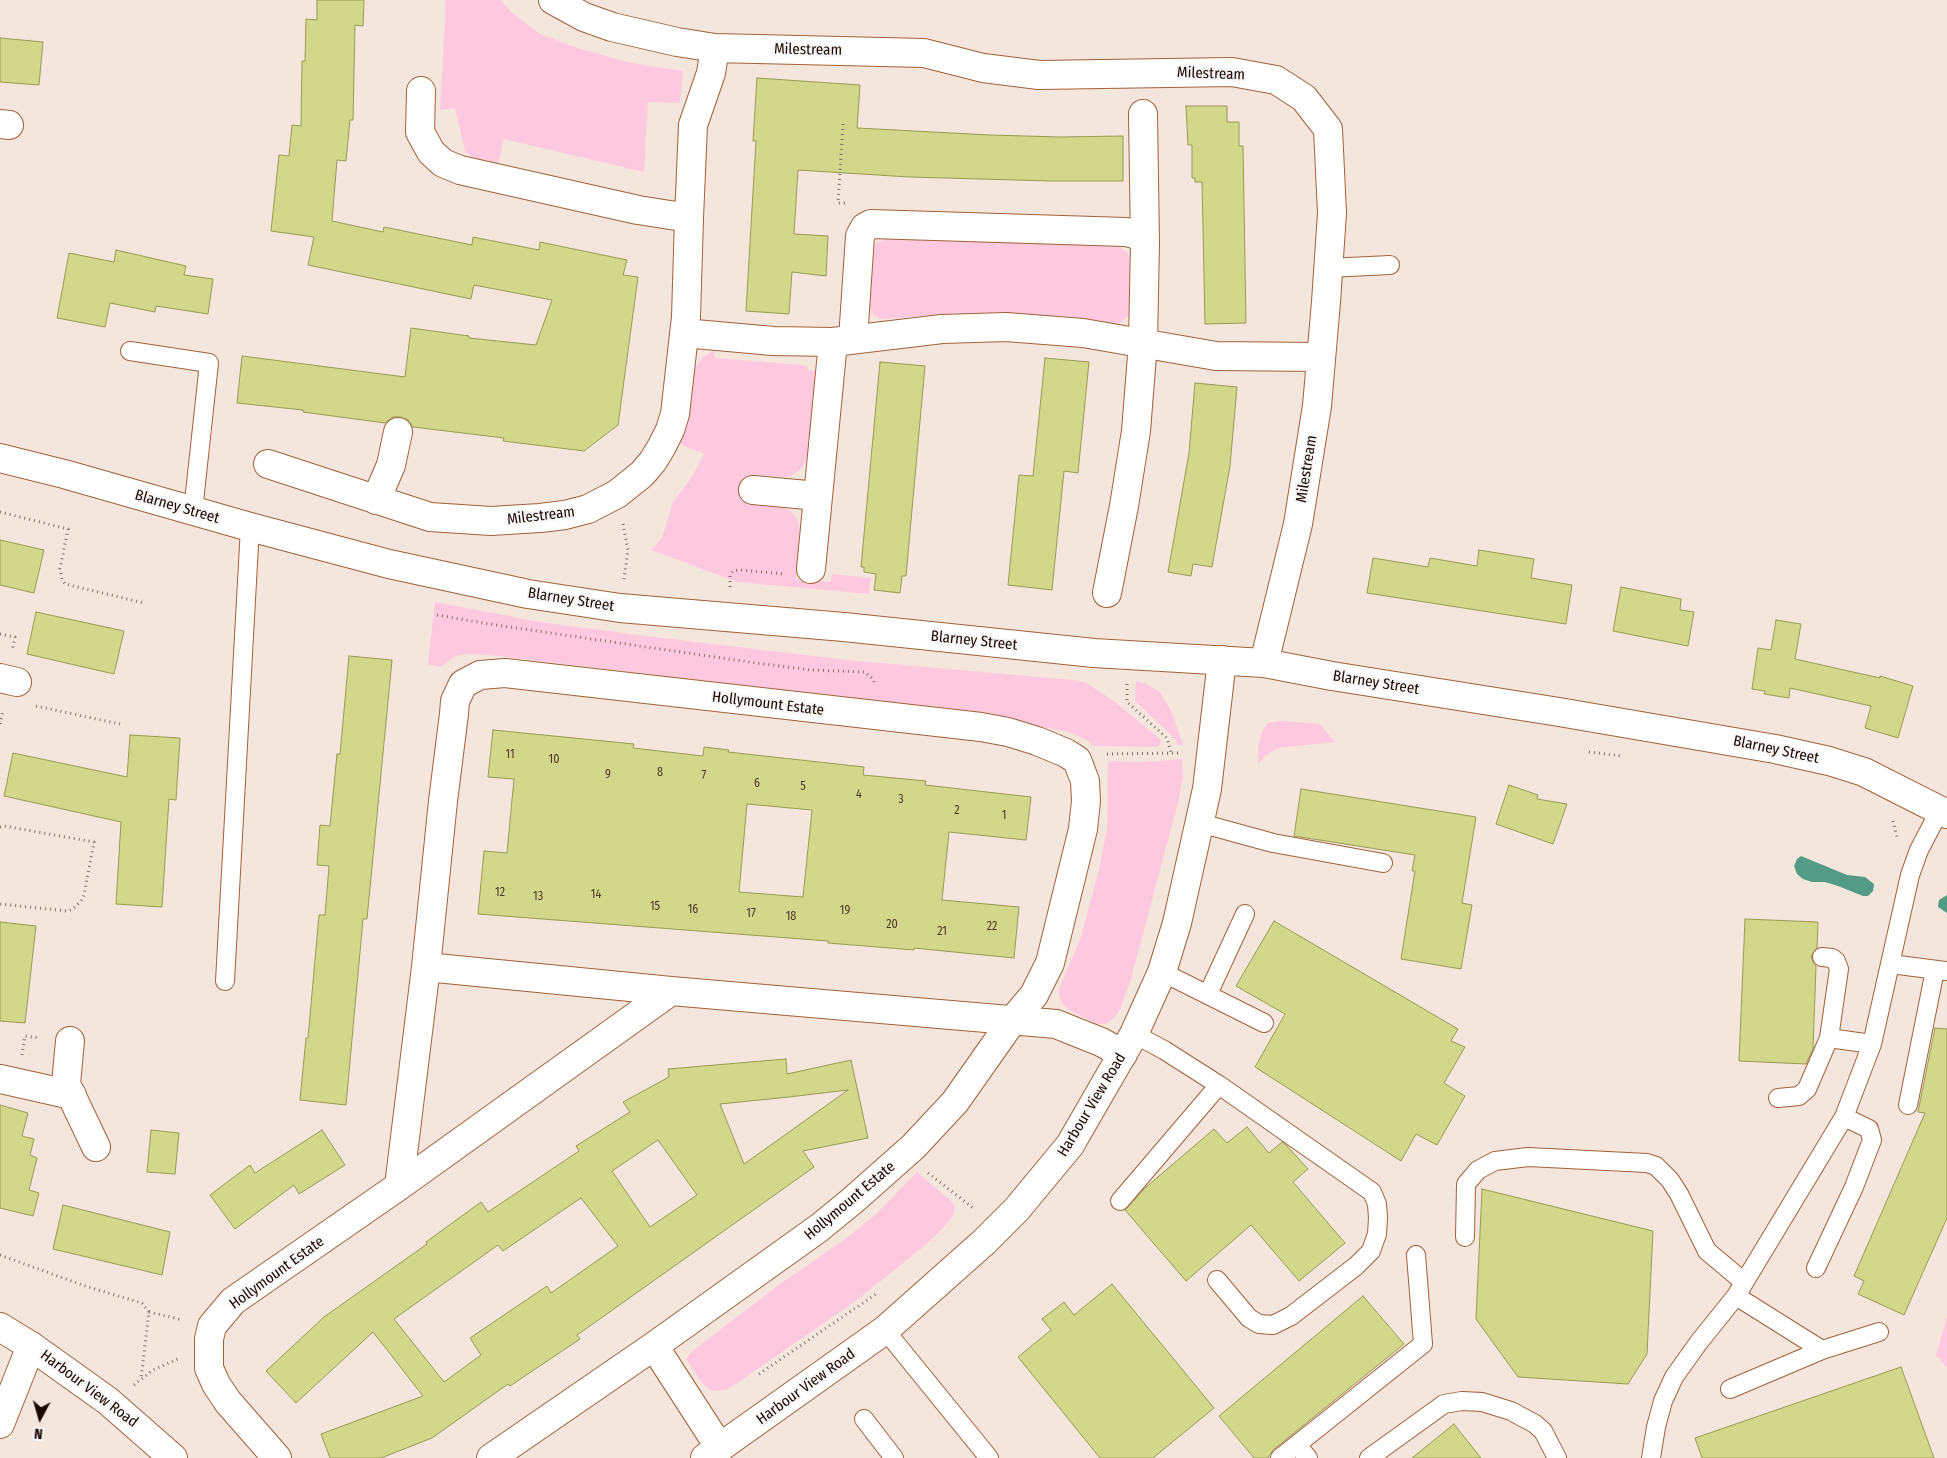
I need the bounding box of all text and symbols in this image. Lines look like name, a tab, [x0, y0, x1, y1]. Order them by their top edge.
street label: Milestream	[774, 40, 842, 60]
street label: Milestream	[1177, 64, 1245, 84]
street label: Milestream	[1293, 434, 1321, 504]
street label: Blarney Street	[133, 486, 221, 528]
street label: Milestream	[506, 503, 576, 529]
street label: Blarney Street	[527, 584, 615, 616]
street label: Blarney Street	[930, 628, 1018, 654]
street label: Blarney Street	[1332, 667, 1420, 699]
street label: Hollymount Estate	[711, 688, 825, 720]
street label: Blarney Street	[1732, 732, 1820, 768]
house number: 11	[505, 748, 515, 762]
house number: 10	[549, 753, 559, 767]
house number: 8	[657, 766, 663, 780]
house number: 9	[605, 768, 611, 782]
house number: 7	[702, 769, 706, 783]
house number: 6	[754, 777, 760, 791]
house number: 5	[800, 780, 806, 794]
house number: 4	[856, 788, 862, 802]
house number: 3	[898, 793, 904, 807]
house number: 2	[954, 804, 960, 818]
house number: 1	[1002, 809, 1006, 823]
house number: 12	[495, 886, 505, 900]
house number: 14	[591, 888, 601, 902]
house number: 13	[533, 890, 543, 904]
house number: 15	[650, 900, 660, 914]
house number: 16	[688, 903, 698, 917]
house number: 19	[840, 904, 850, 918]
house number: 17	[746, 907, 756, 921]
house number: 18	[786, 910, 796, 924]
house number: 20	[886, 918, 898, 932]
house number: 22	[987, 920, 997, 934]
house number: 21	[937, 925, 947, 939]
street label: Harbour View Road	[1054, 1050, 1130, 1160]
street label: Hollymount Estate	[801, 1158, 899, 1244]
street label: Hollymount Estate	[226, 1233, 328, 1313]
street label: Harbour View Road	[753, 1345, 859, 1429]
street label: Harbour View Road	[37, 1346, 141, 1432]
north arrow	[15, 1393, 65, 1443]
text: N	[33, 1425, 43, 1442]

